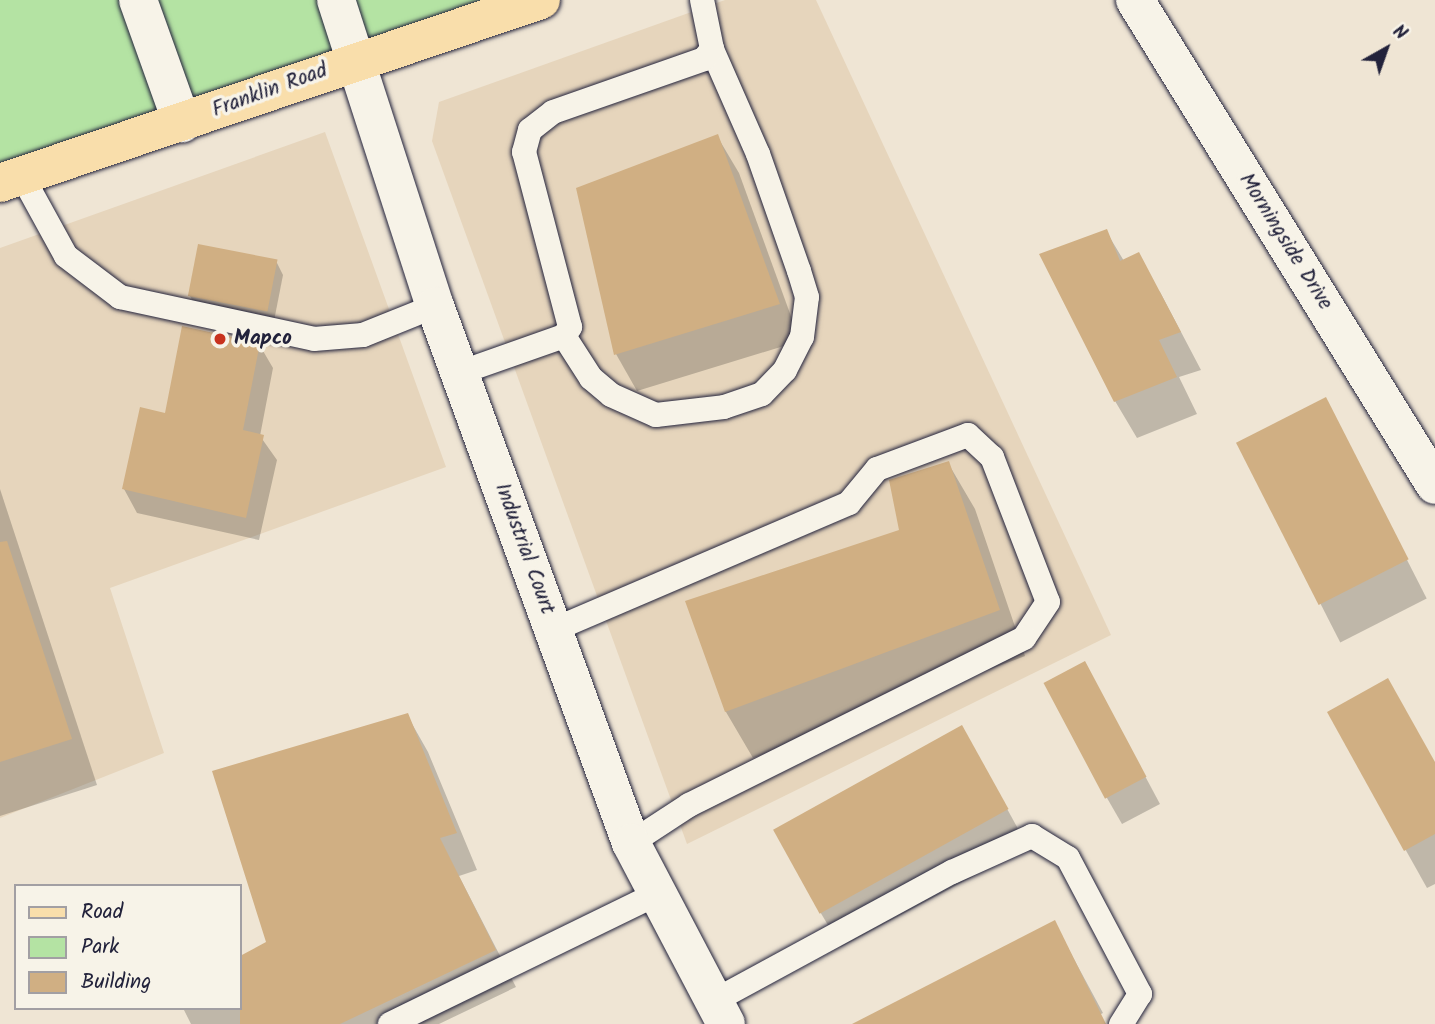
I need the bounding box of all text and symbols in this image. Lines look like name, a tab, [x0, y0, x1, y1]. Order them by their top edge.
north arrow	[1351, 14, 1421, 84]
text: N	[1385, 18, 1414, 48]
street label: Franklin Road	[209, 59, 331, 123]
street label: Morningside Drive	[1233, 169, 1337, 315]
place label: Mapco	[234, 326, 292, 352]
marker: Mapco	[212, 331, 228, 347]
street label: Industrial Court	[489, 480, 559, 618]
legend	[14, 884, 242, 1010]
text: Road	[81, 896, 123, 929]
text: Park	[81, 931, 119, 964]
text: Building	[81, 966, 151, 999]

